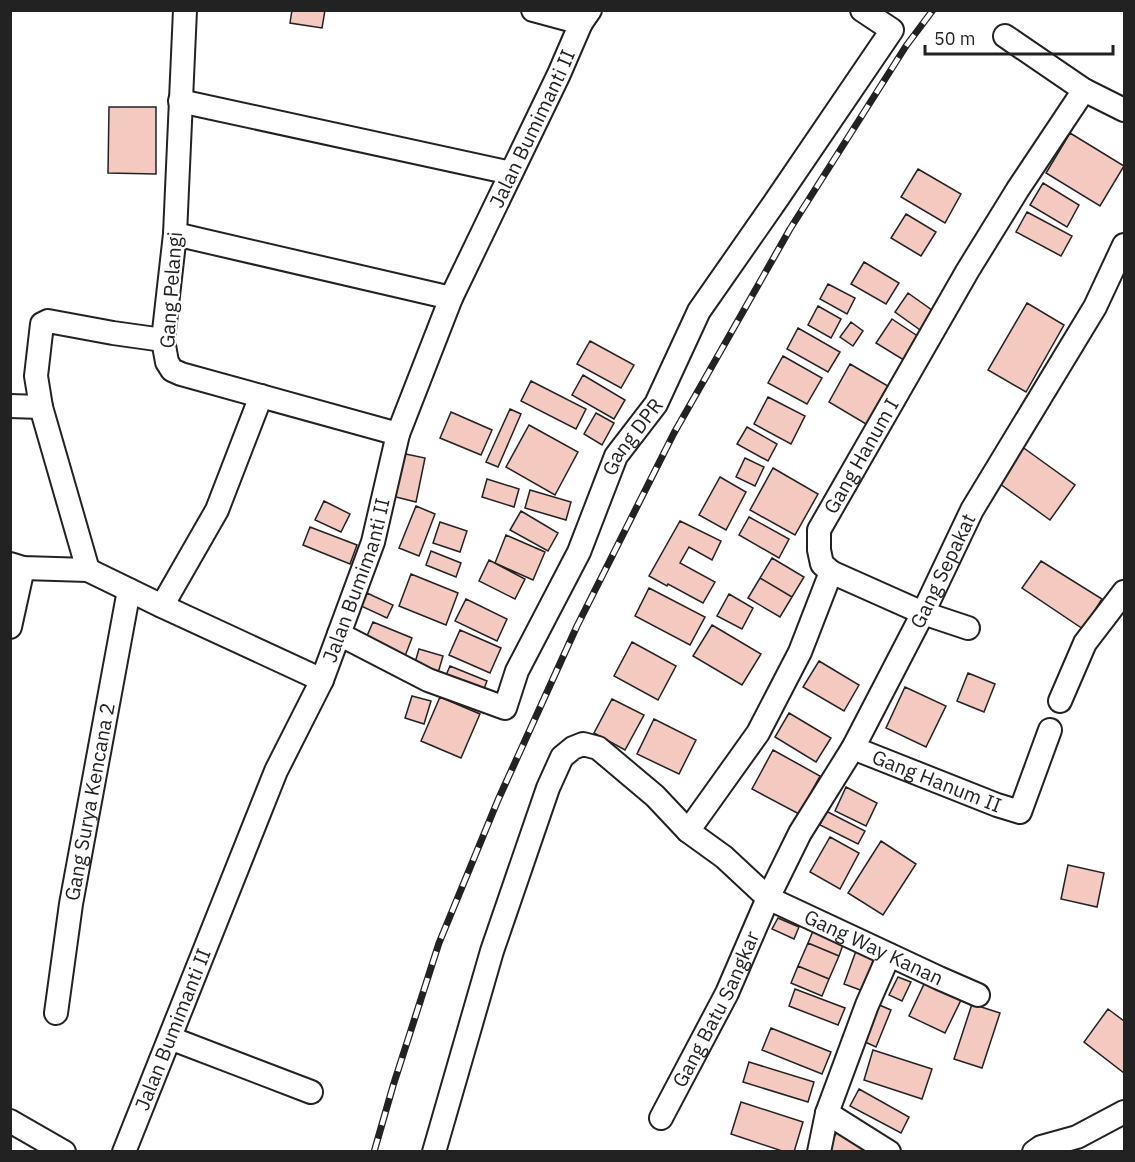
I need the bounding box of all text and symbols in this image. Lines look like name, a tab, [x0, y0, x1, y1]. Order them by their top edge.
scale bar	[925, 18, 1112, 56]
text: 50 m	[934, 27, 976, 50]
street label: Jalan Bumimanti II	[483, 45, 581, 212]
street label: Gang Pelangi	[153, 231, 188, 349]
street label: Gang DPR	[596, 392, 669, 479]
street label: Gang Hanum I	[817, 393, 905, 519]
street label: Jalan Bumimanti II	[316, 495, 396, 666]
street label: Gang Sepakat	[903, 509, 981, 633]
street label: Gang Surya Kencana 2	[58, 700, 121, 903]
street label: Gang Hanum II	[868, 743, 1006, 818]
street label: Gang Way Kanan	[800, 903, 948, 991]
street label: Gang Batu Sangkar	[666, 927, 765, 1092]
street label: Jalan Bumimanti II	[128, 944, 217, 1114]

